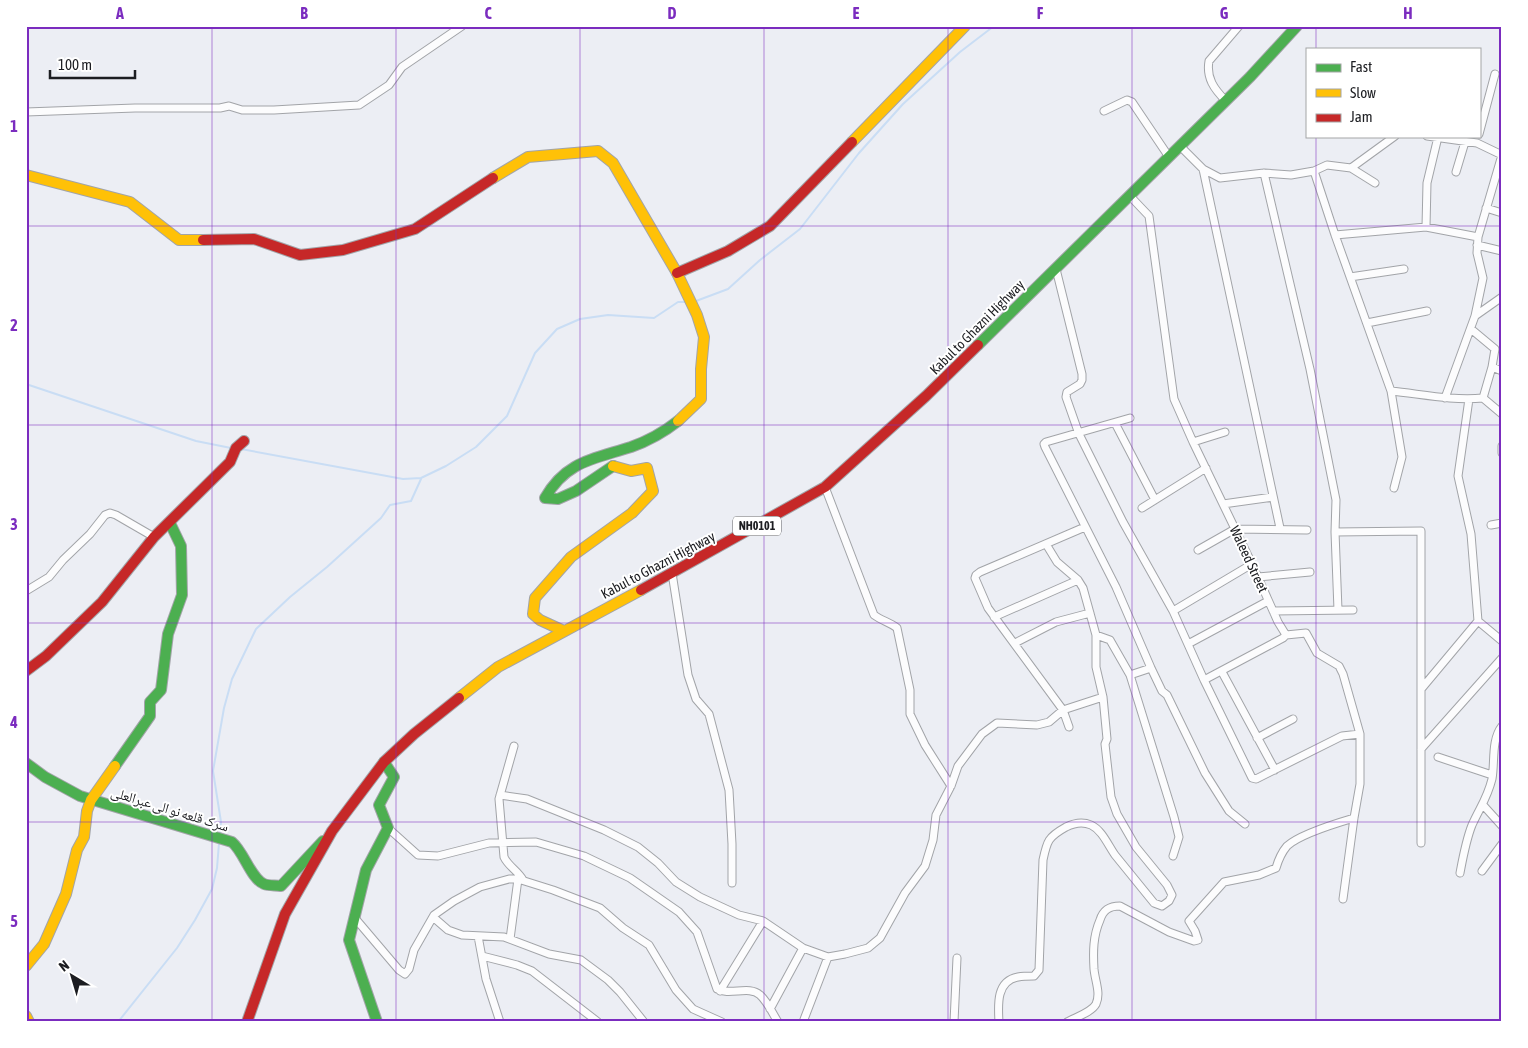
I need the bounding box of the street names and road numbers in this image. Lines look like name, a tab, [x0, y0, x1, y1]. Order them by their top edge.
street label: Kabul to Ghazni Highway	[926, 276, 1028, 378]
road number: NH0101	[733, 516, 781, 536]
street label: Waleed Street	[1227, 523, 1271, 595]
street label: Kabul to Ghazni Highway	[598, 528, 718, 602]
street label: سرک قلعه نو الی عبرالعلی	[109, 783, 231, 835]

